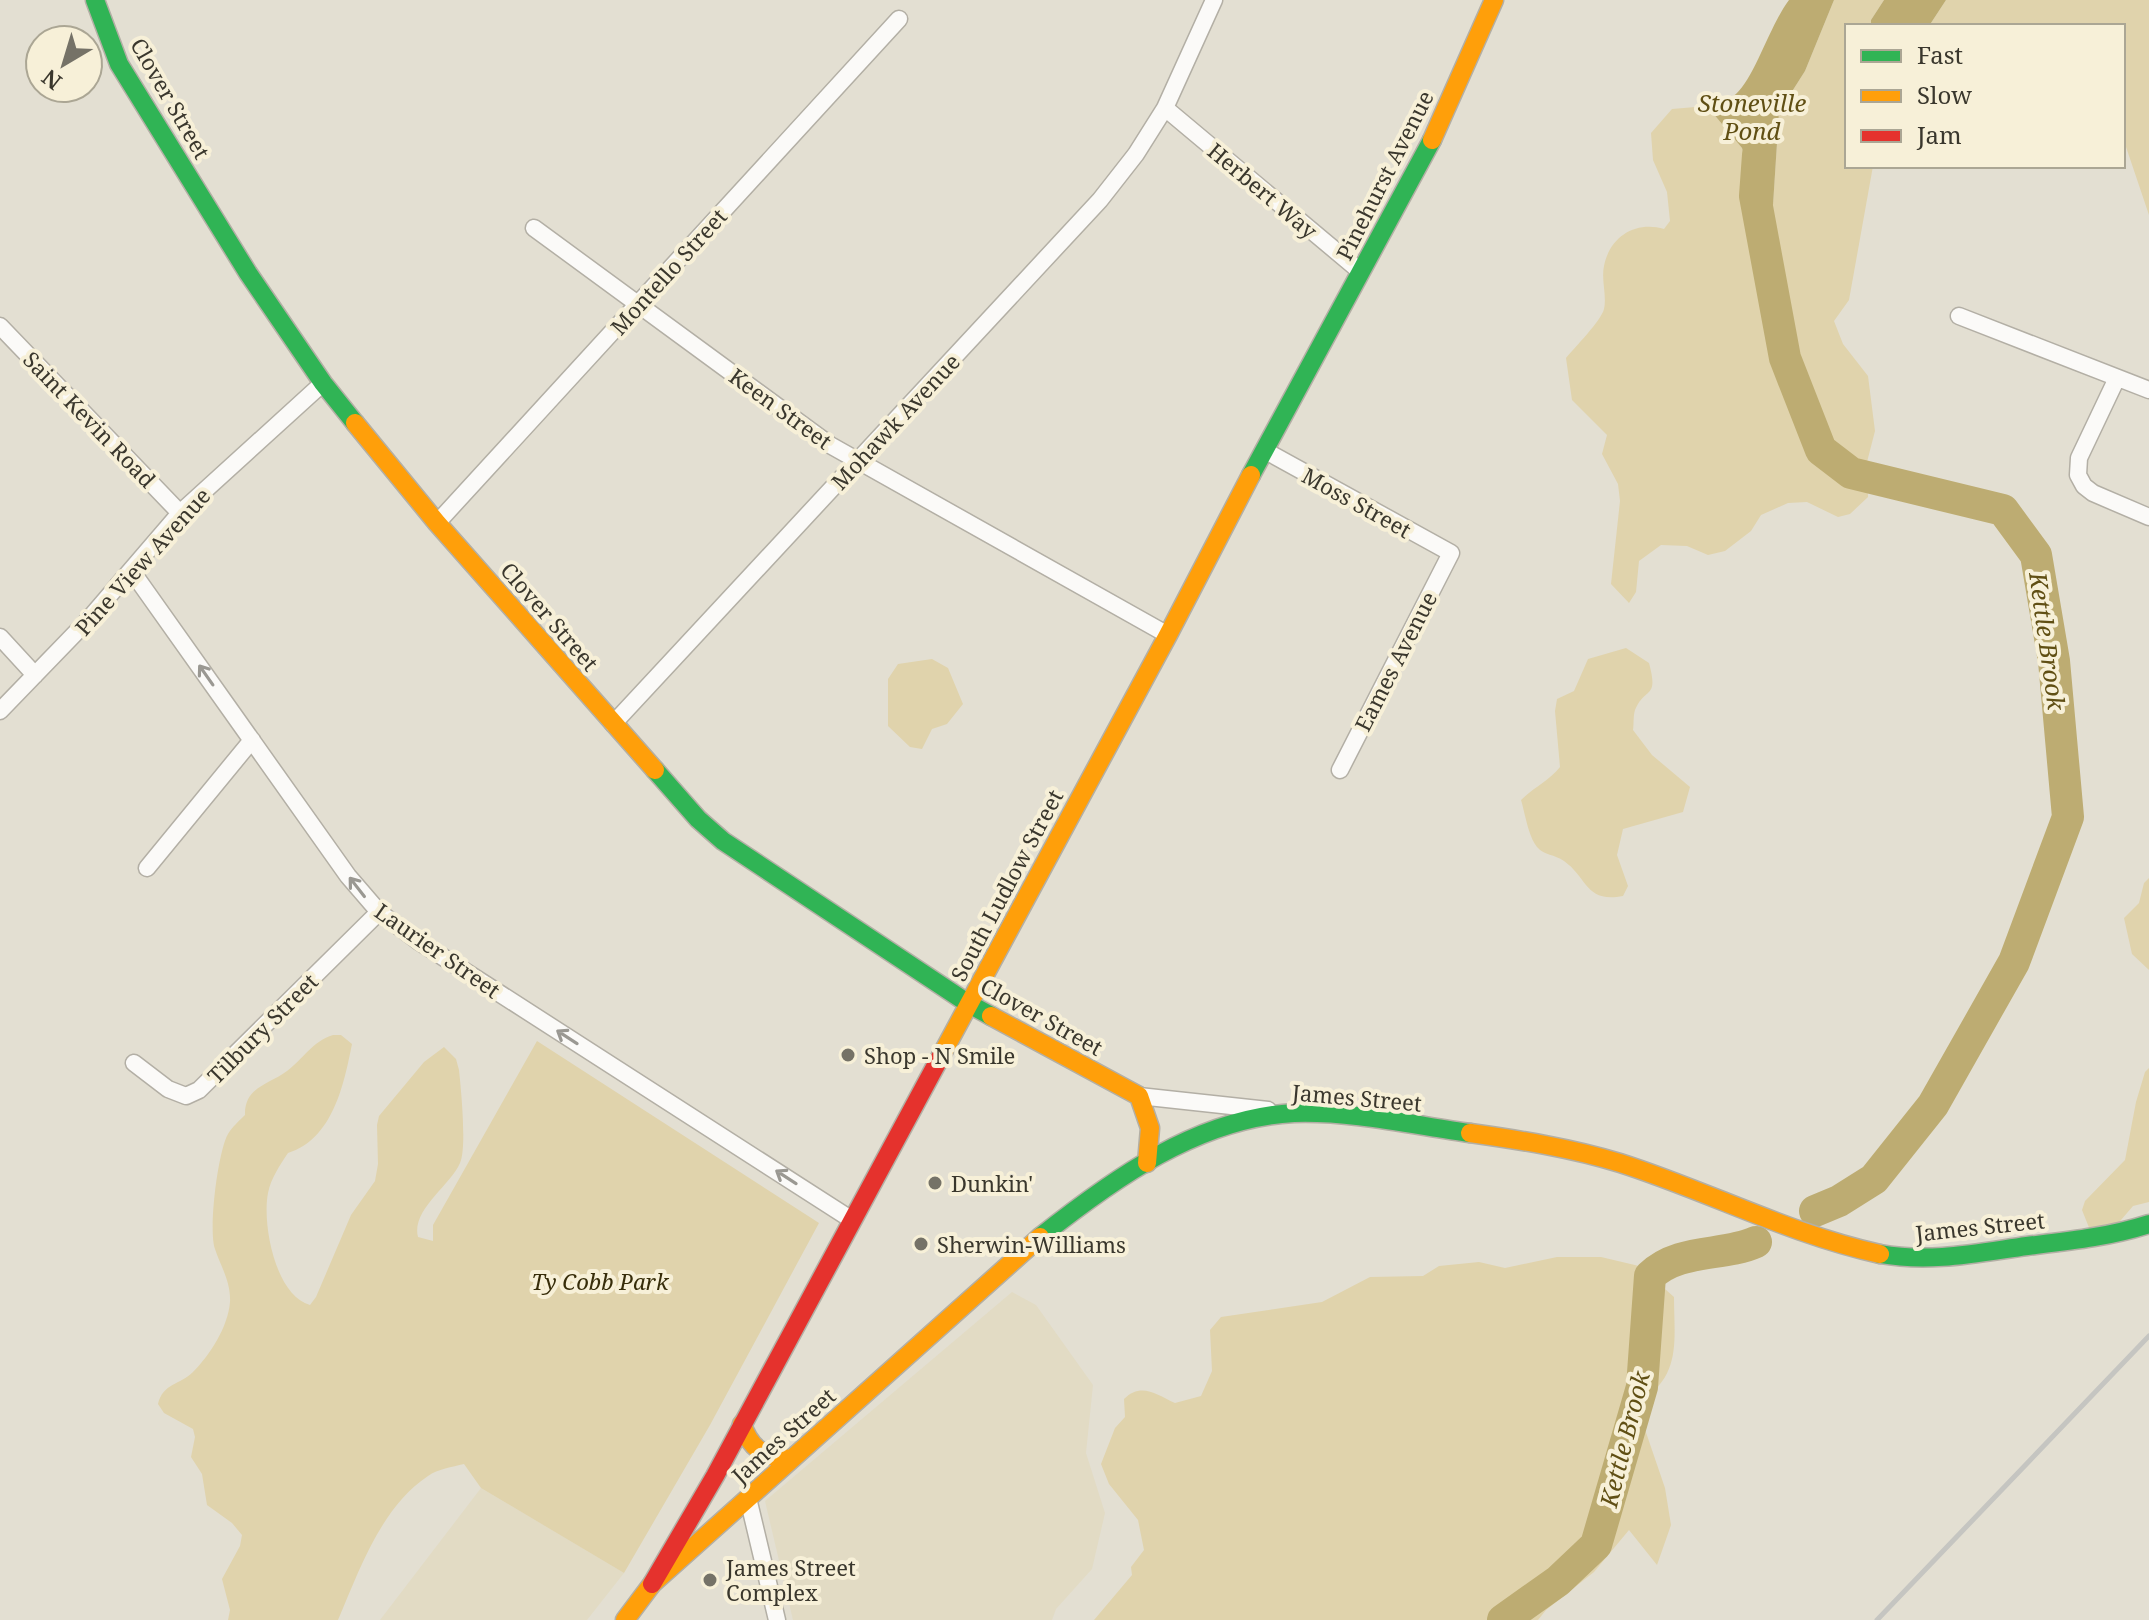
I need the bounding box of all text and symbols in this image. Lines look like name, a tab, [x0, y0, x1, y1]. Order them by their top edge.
north arrow	[24, 24, 104, 104]
legend	[1845, 24, 2125, 168]
street label: Clover Street	[124, 32, 218, 164]
text: Fast	[1917, 38, 1963, 71]
text: N	[35, 63, 67, 98]
text: Slow	[1917, 78, 1972, 111]
street label: Pinehurst Avenue	[1328, 85, 1440, 265]
water label: Stoneville Pond	[1698, 86, 1806, 147]
text: Jam	[1916, 118, 1962, 151]
street label: Herbert Way	[1202, 135, 1325, 245]
street label: Montello Street	[603, 201, 733, 341]
street label: Saint Kevin Road	[17, 344, 163, 494]
street label: Mohawk Avenue	[824, 346, 966, 496]
street label: Keen Street	[724, 361, 838, 455]
street label: Moss Street	[1297, 460, 1417, 544]
street label: Pine View Avenue	[68, 481, 216, 641]
street label: Clover Street	[494, 555, 606, 677]
water label: Kettle Brook	[2022, 569, 2074, 713]
street label: Eames Avenue	[1347, 586, 1443, 736]
one-way arrow	[198, 665, 214, 687]
street label: South Ludlow Street	[943, 784, 1069, 986]
one-way arrow	[348, 877, 365, 898]
street label: Laurier Street	[369, 896, 507, 1004]
street label: Tilbury Street	[200, 966, 324, 1090]
street label: Clover Street	[976, 970, 1109, 1062]
one-way arrow	[557, 1029, 579, 1046]
place label: Shop - N Smile	[864, 1040, 1015, 1070]
marker: Shop - N Smile	[839, 1046, 857, 1064]
street label: James Street	[1290, 1076, 1423, 1118]
place label: Dunkin'	[951, 1168, 1033, 1198]
one-way arrow	[776, 1169, 798, 1186]
marker: Dunkin'	[926, 1174, 944, 1192]
street label: James Street	[1913, 1204, 2046, 1248]
place label: Sherwin-Williams	[937, 1229, 1126, 1259]
marker: Sherwin-Williams	[912, 1235, 930, 1253]
park label: Ty Cobb Park	[532, 1266, 670, 1296]
water label: Kettle Brook	[1591, 1366, 1657, 1511]
street label: James Street	[724, 1380, 841, 1490]
place label: James Street Complex	[725, 1552, 856, 1607]
marker: James Street Complex	[701, 1571, 719, 1589]

